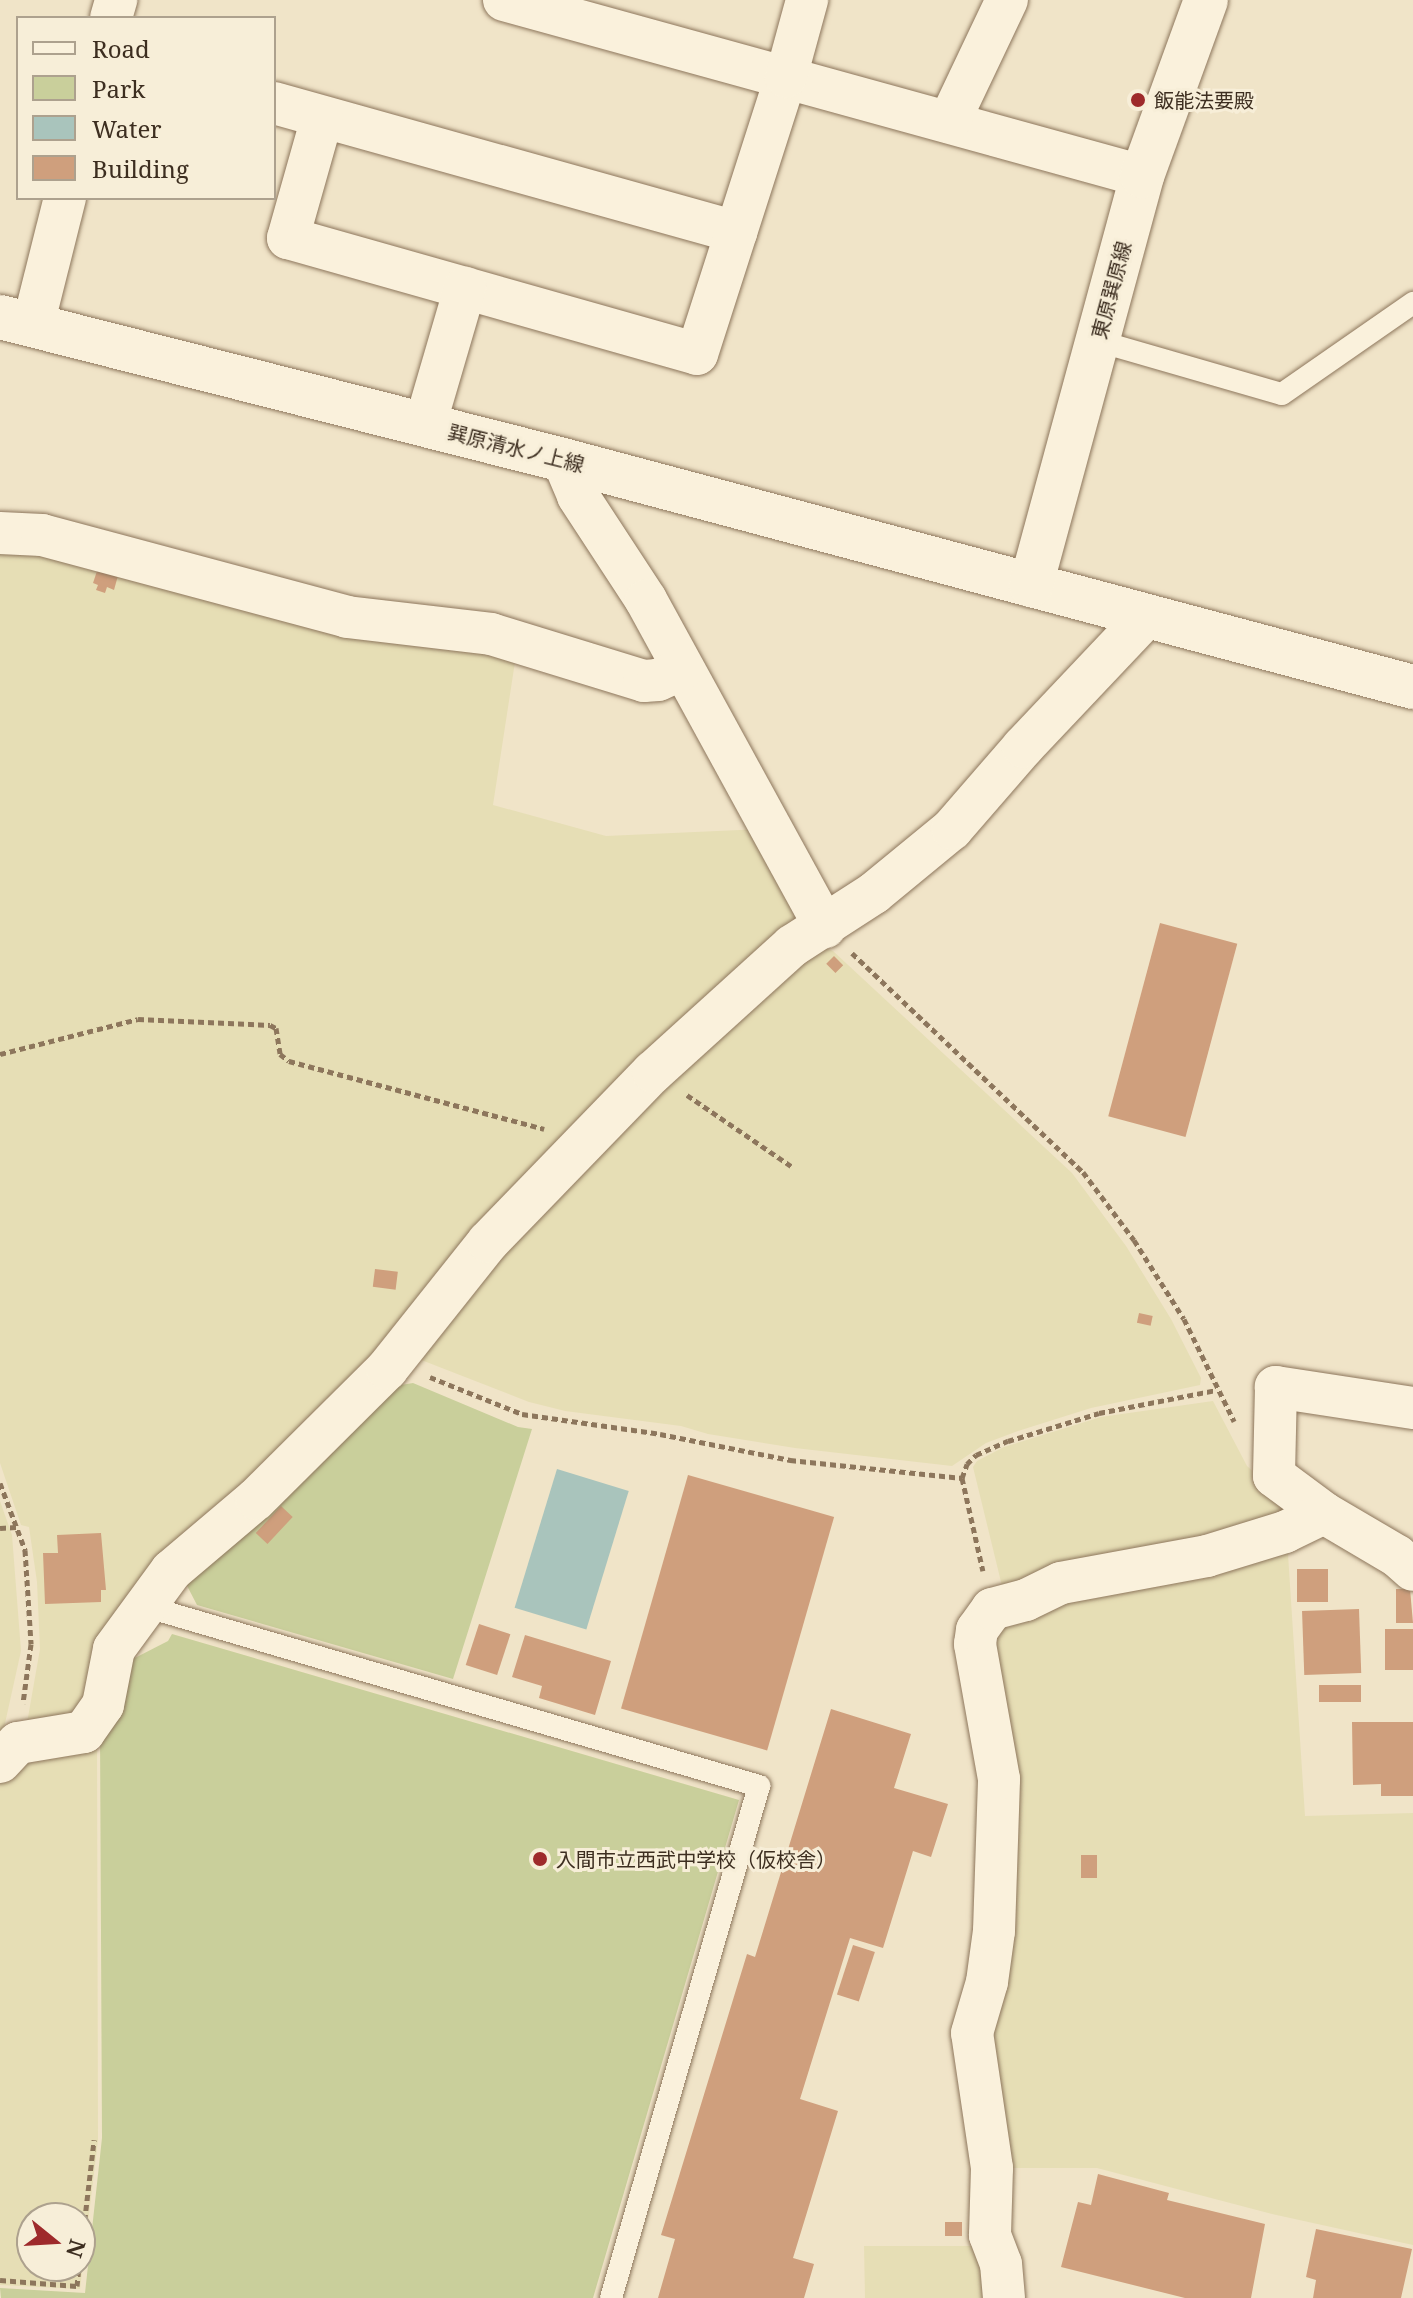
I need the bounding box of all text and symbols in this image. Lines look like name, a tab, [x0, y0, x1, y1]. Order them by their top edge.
legend	[16, 16, 276, 200]
text: Road	[92, 32, 150, 65]
text: Park	[92, 72, 145, 105]
place label: 飯能法要殿	[1154, 88, 1254, 112]
marker: 飯能法要殿	[1129, 91, 1147, 109]
text: Water	[92, 112, 162, 145]
text: Building	[92, 152, 189, 185]
street label: 東原巽原線	[1086, 239, 1136, 341]
street label: 巽原清水ノ上線	[445, 419, 587, 477]
place label: 入間市立西武中学校（仮校舎）	[556, 1847, 836, 1871]
marker: 入間市立西武中学校（仮校舎）	[531, 1850, 549, 1868]
north arrow	[16, 2202, 96, 2282]
text: N	[60, 2236, 94, 2262]

